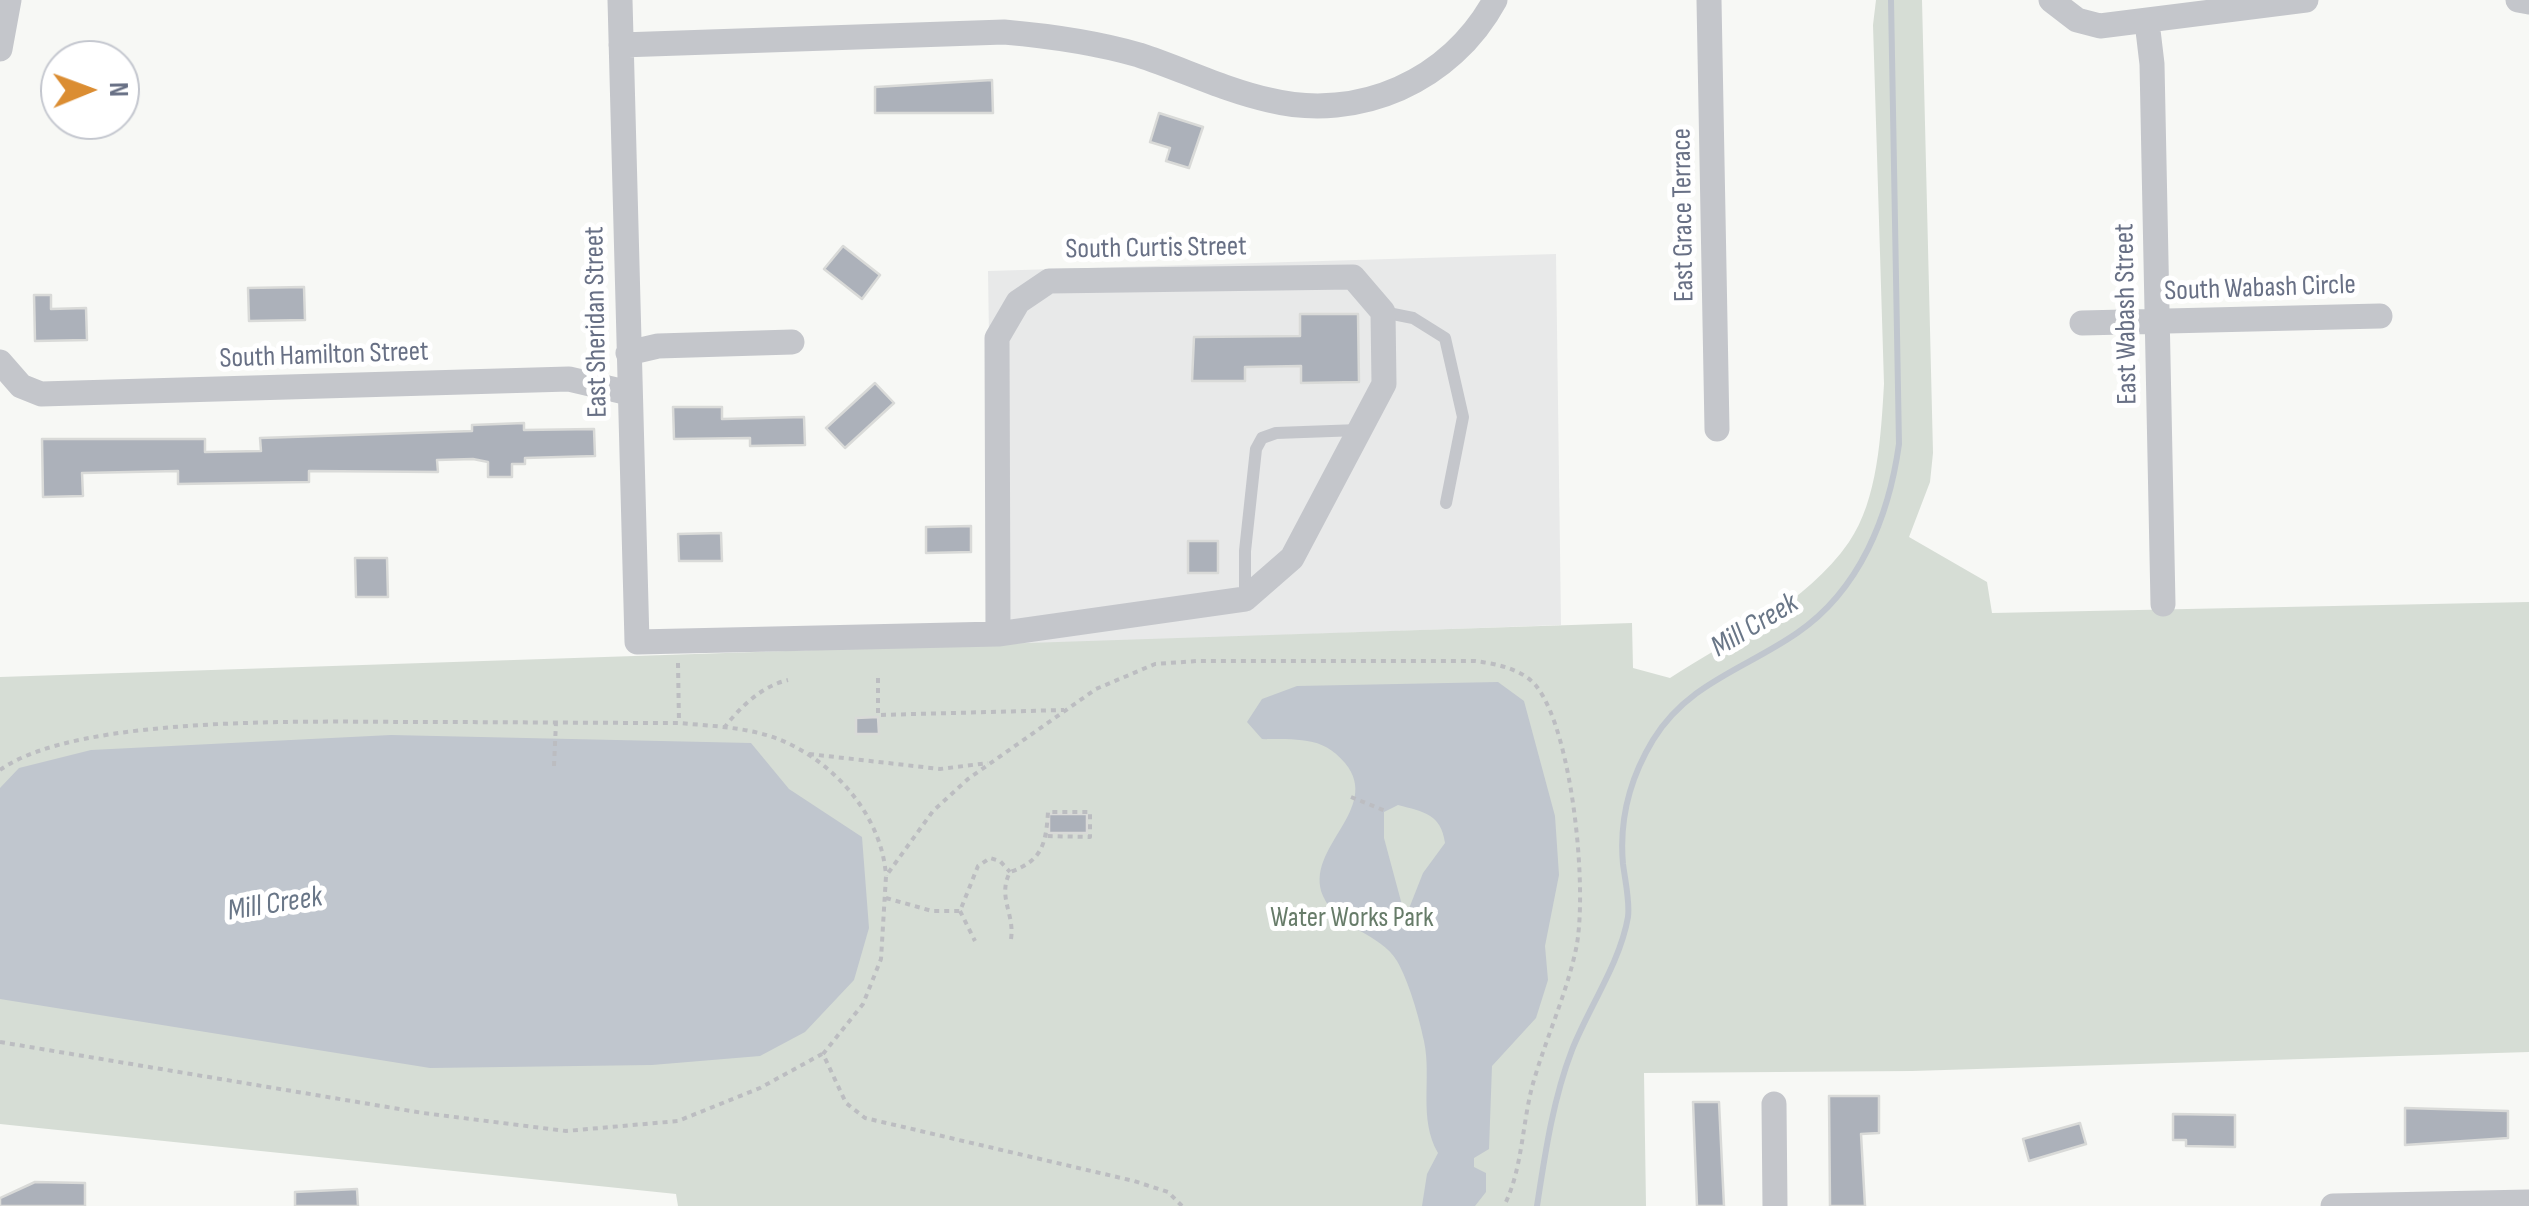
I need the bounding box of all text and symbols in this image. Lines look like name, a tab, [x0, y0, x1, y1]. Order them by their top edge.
north arrow	[40, 40, 140, 140]
text: N	[102, 82, 135, 97]
street label: East Grace Terrace	[1666, 128, 1702, 302]
street label: East Wabash Street	[2109, 223, 2145, 405]
street label: East Sheridan Street	[579, 226, 615, 418]
street label: South Curtis Street	[1065, 231, 1247, 267]
street label: South Wabash Circle	[2164, 269, 2356, 309]
street label: South Hamilton Street	[219, 336, 429, 376]
water label: Mill Creek	[1705, 586, 1805, 666]
water label: Mill Creek	[225, 880, 325, 930]
park label: Water Works Park	[1270, 902, 1434, 936]

